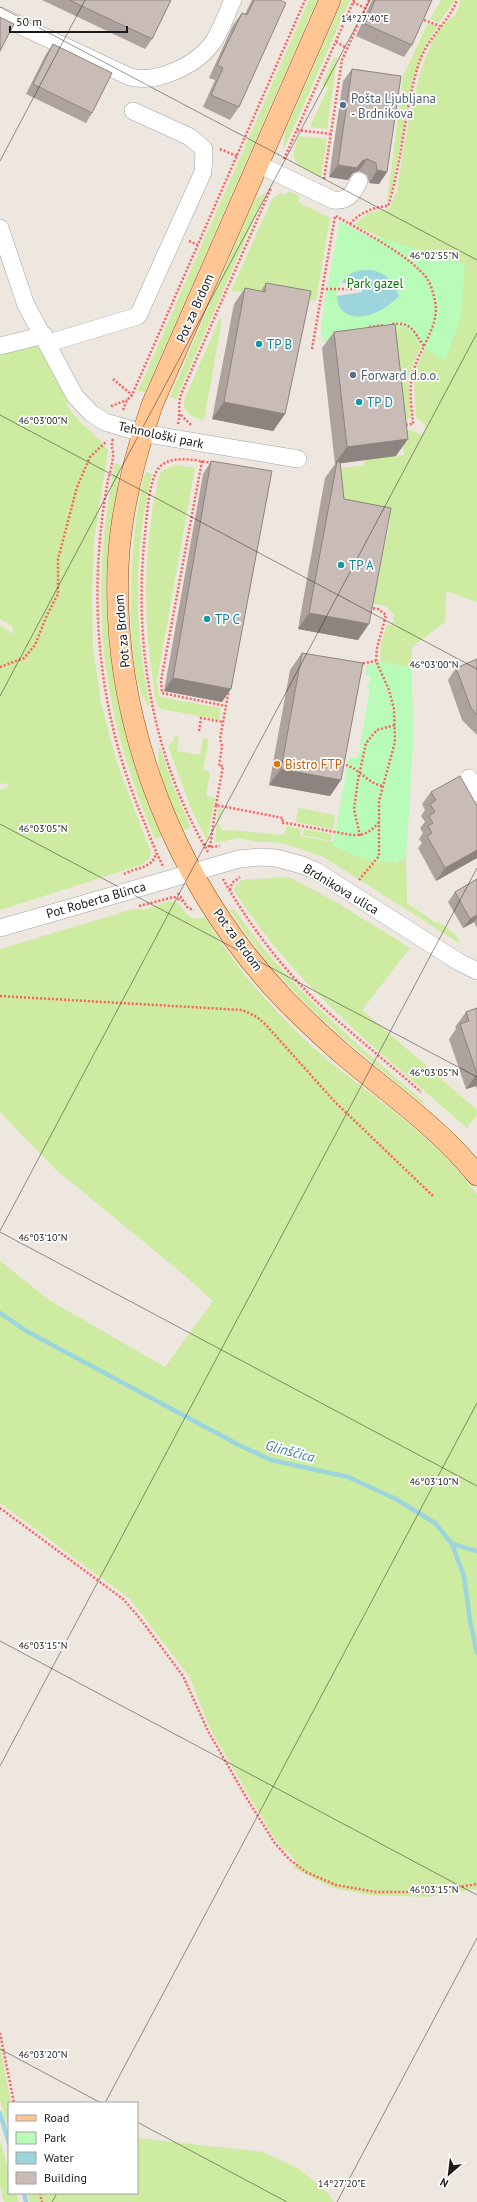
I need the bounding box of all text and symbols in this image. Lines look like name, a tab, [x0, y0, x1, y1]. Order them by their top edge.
scale bar	[10, 8, 127, 34]
text: 14°27'40"E	[341, 12, 389, 25]
text: 50 m	[16, 14, 42, 29]
place label: Pošta Ljubljana - Brdnikova	[351, 90, 436, 122]
marker: Pošta Ljubljana - Brdnikova	[338, 100, 348, 110]
text: 46°02'55"N	[409, 249, 459, 262]
street label: Pot za Brdom	[172, 271, 218, 345]
park label: Park gazel	[347, 275, 403, 292]
place label: TP B	[267, 336, 292, 353]
marker: TP B	[254, 339, 264, 349]
place label: Forward d.o.o.	[361, 367, 439, 384]
marker: Forward d.o.o.	[348, 370, 358, 380]
place label: TP D	[367, 394, 393, 411]
marker: TP D	[354, 397, 364, 407]
text: 46°03'00"N	[18, 414, 68, 427]
street label: Tehnološki park	[117, 418, 206, 453]
place label: TP A	[349, 557, 374, 574]
marker: TP A	[336, 560, 346, 570]
street label: Pot za Brdom	[110, 594, 134, 668]
place label: TP C	[215, 611, 240, 628]
marker: TP C	[202, 614, 212, 624]
text: 46°03'00"N	[409, 658, 459, 671]
place label: Bistro FTP	[285, 756, 342, 773]
marker: Bistro FTP	[272, 759, 282, 769]
text: 46°03'05"N	[18, 822, 68, 835]
street label: Brdnikova ulica	[300, 860, 382, 918]
street label: Pot Roberta Blinca	[44, 878, 148, 922]
street label: Pot za Brdom	[210, 905, 266, 975]
text: 46°03'05"N	[409, 1066, 459, 1079]
text: 46°03'10"N	[18, 1231, 68, 1244]
water label: Glinščica	[263, 1436, 317, 1466]
text: 46°03'10"N	[409, 1475, 459, 1488]
text: 46°03'15"N	[18, 1639, 68, 1652]
text: 46°03'15"N	[409, 1883, 459, 1896]
text: 46°03'20"N	[18, 2048, 68, 2061]
legend	[8, 2102, 138, 2194]
text: Road	[44, 2110, 69, 2125]
text: Park	[44, 2130, 66, 2145]
text: Water	[44, 2150, 74, 2165]
north arrow	[429, 2154, 469, 2194]
text: Building	[44, 2170, 87, 2185]
text: N	[438, 2175, 451, 2191]
text: 14°27'20"E	[318, 2177, 366, 2190]

